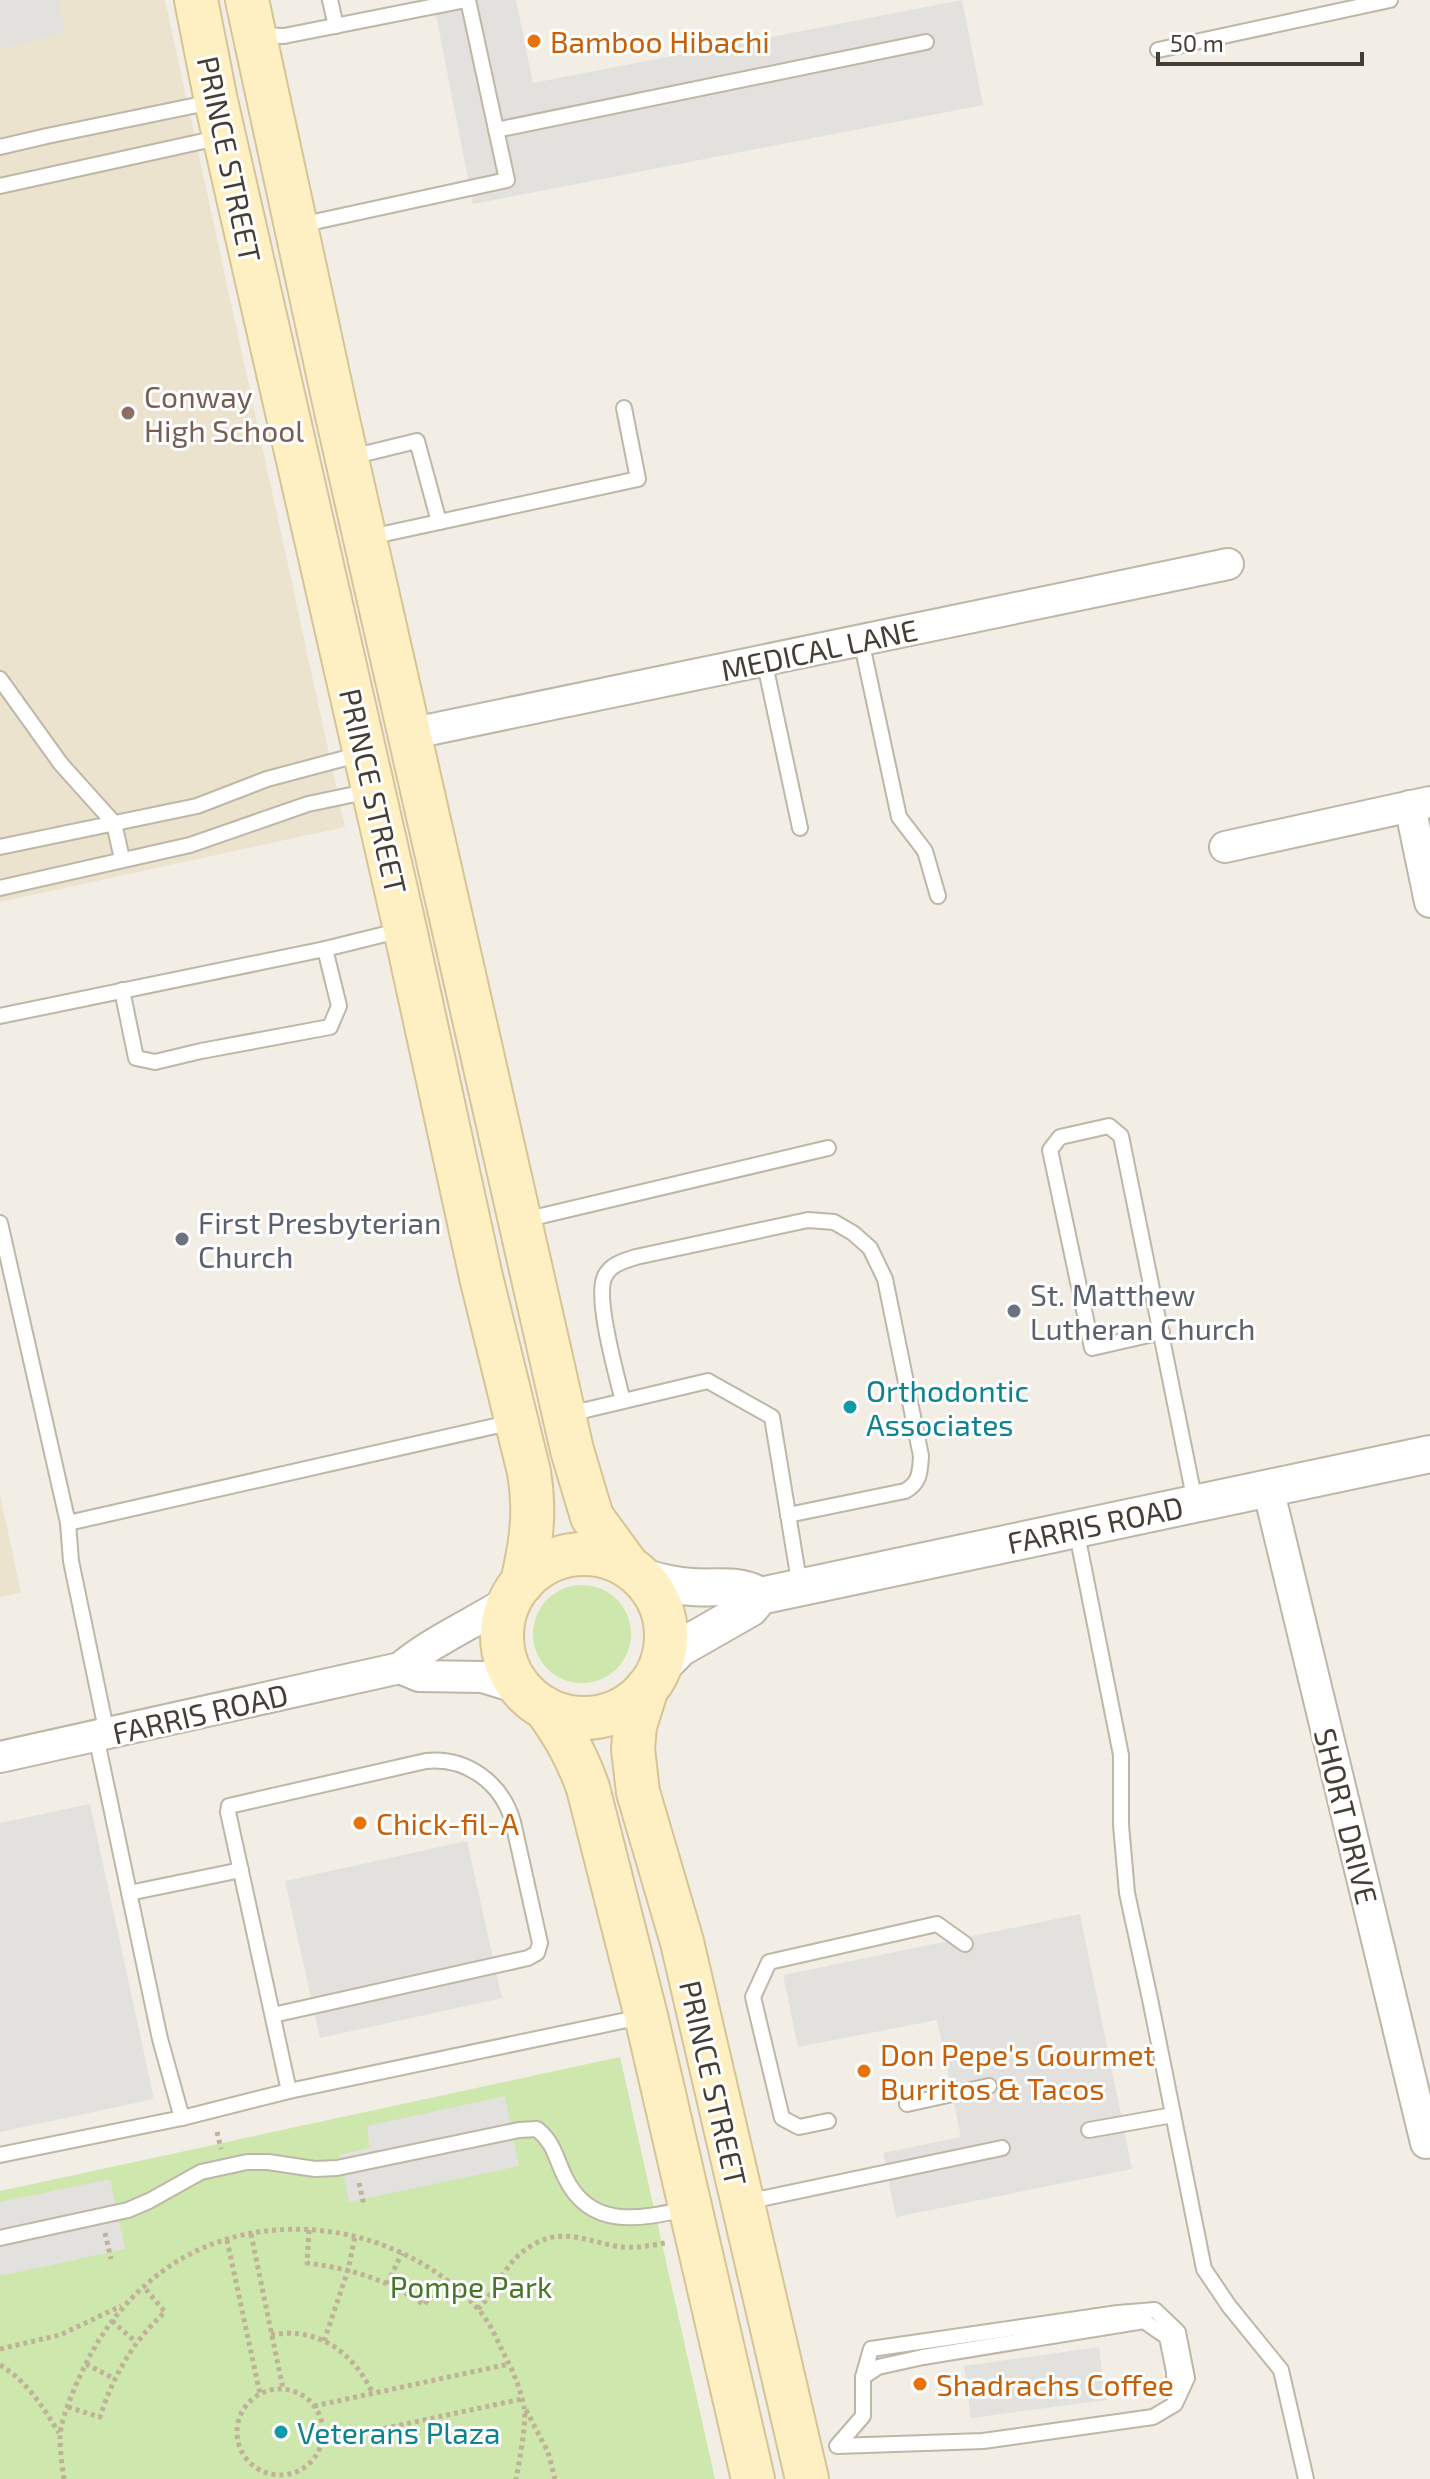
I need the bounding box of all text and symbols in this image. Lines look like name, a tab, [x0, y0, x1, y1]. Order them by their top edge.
scale bar	[1158, 16, 1362, 66]
place label: Bamboo Hibachi	[550, 23, 770, 59]
text: 50 m	[1170, 28, 1224, 57]
marker: Bamboo Hibachi	[525, 32, 543, 50]
street label: PRINCE STREET	[191, 53, 269, 265]
place label: Conway High School	[144, 378, 304, 448]
marker: Conway High School	[119, 404, 137, 422]
street label: MEDICAL LANE	[717, 611, 921, 687]
street label: PRINCE STREET	[333, 685, 415, 897]
place label: First Presbyterian Church	[198, 1204, 441, 1274]
marker: First Presbyterian Church	[173, 1230, 191, 1248]
place label: St. Matthew Lutheran Church	[1030, 1276, 1255, 1346]
marker: St. Matthew Lutheran Church	[1005, 1302, 1023, 1320]
place label: Orthodontic Associates	[866, 1372, 1029, 1442]
marker: Orthodontic Associates	[841, 1398, 859, 1416]
street label: FARRIS ROAD	[1004, 1488, 1186, 1560]
street label: FARRIS ROAD	[109, 1675, 291, 1751]
street label: SHORT DRIVE	[1308, 1724, 1386, 1908]
place label: Chick-fil-A	[376, 1805, 519, 1841]
marker: Chick-fil-A	[351, 1814, 369, 1832]
street label: PRINCE STREET	[673, 1977, 755, 2189]
place label: Don Pepe's Gourmet Burritos & Tacos	[880, 2036, 1155, 2106]
marker: Don Pepe's Gourmet Burritos & Tacos	[855, 2062, 873, 2080]
park label: Pompe Park	[390, 2268, 552, 2304]
place label: Shadrachs Coffee	[936, 2366, 1174, 2402]
marker: Shadrachs Coffee	[911, 2375, 929, 2393]
place label: Veterans Plaza	[297, 2414, 501, 2450]
marker: Veterans Plaza	[272, 2423, 290, 2441]

